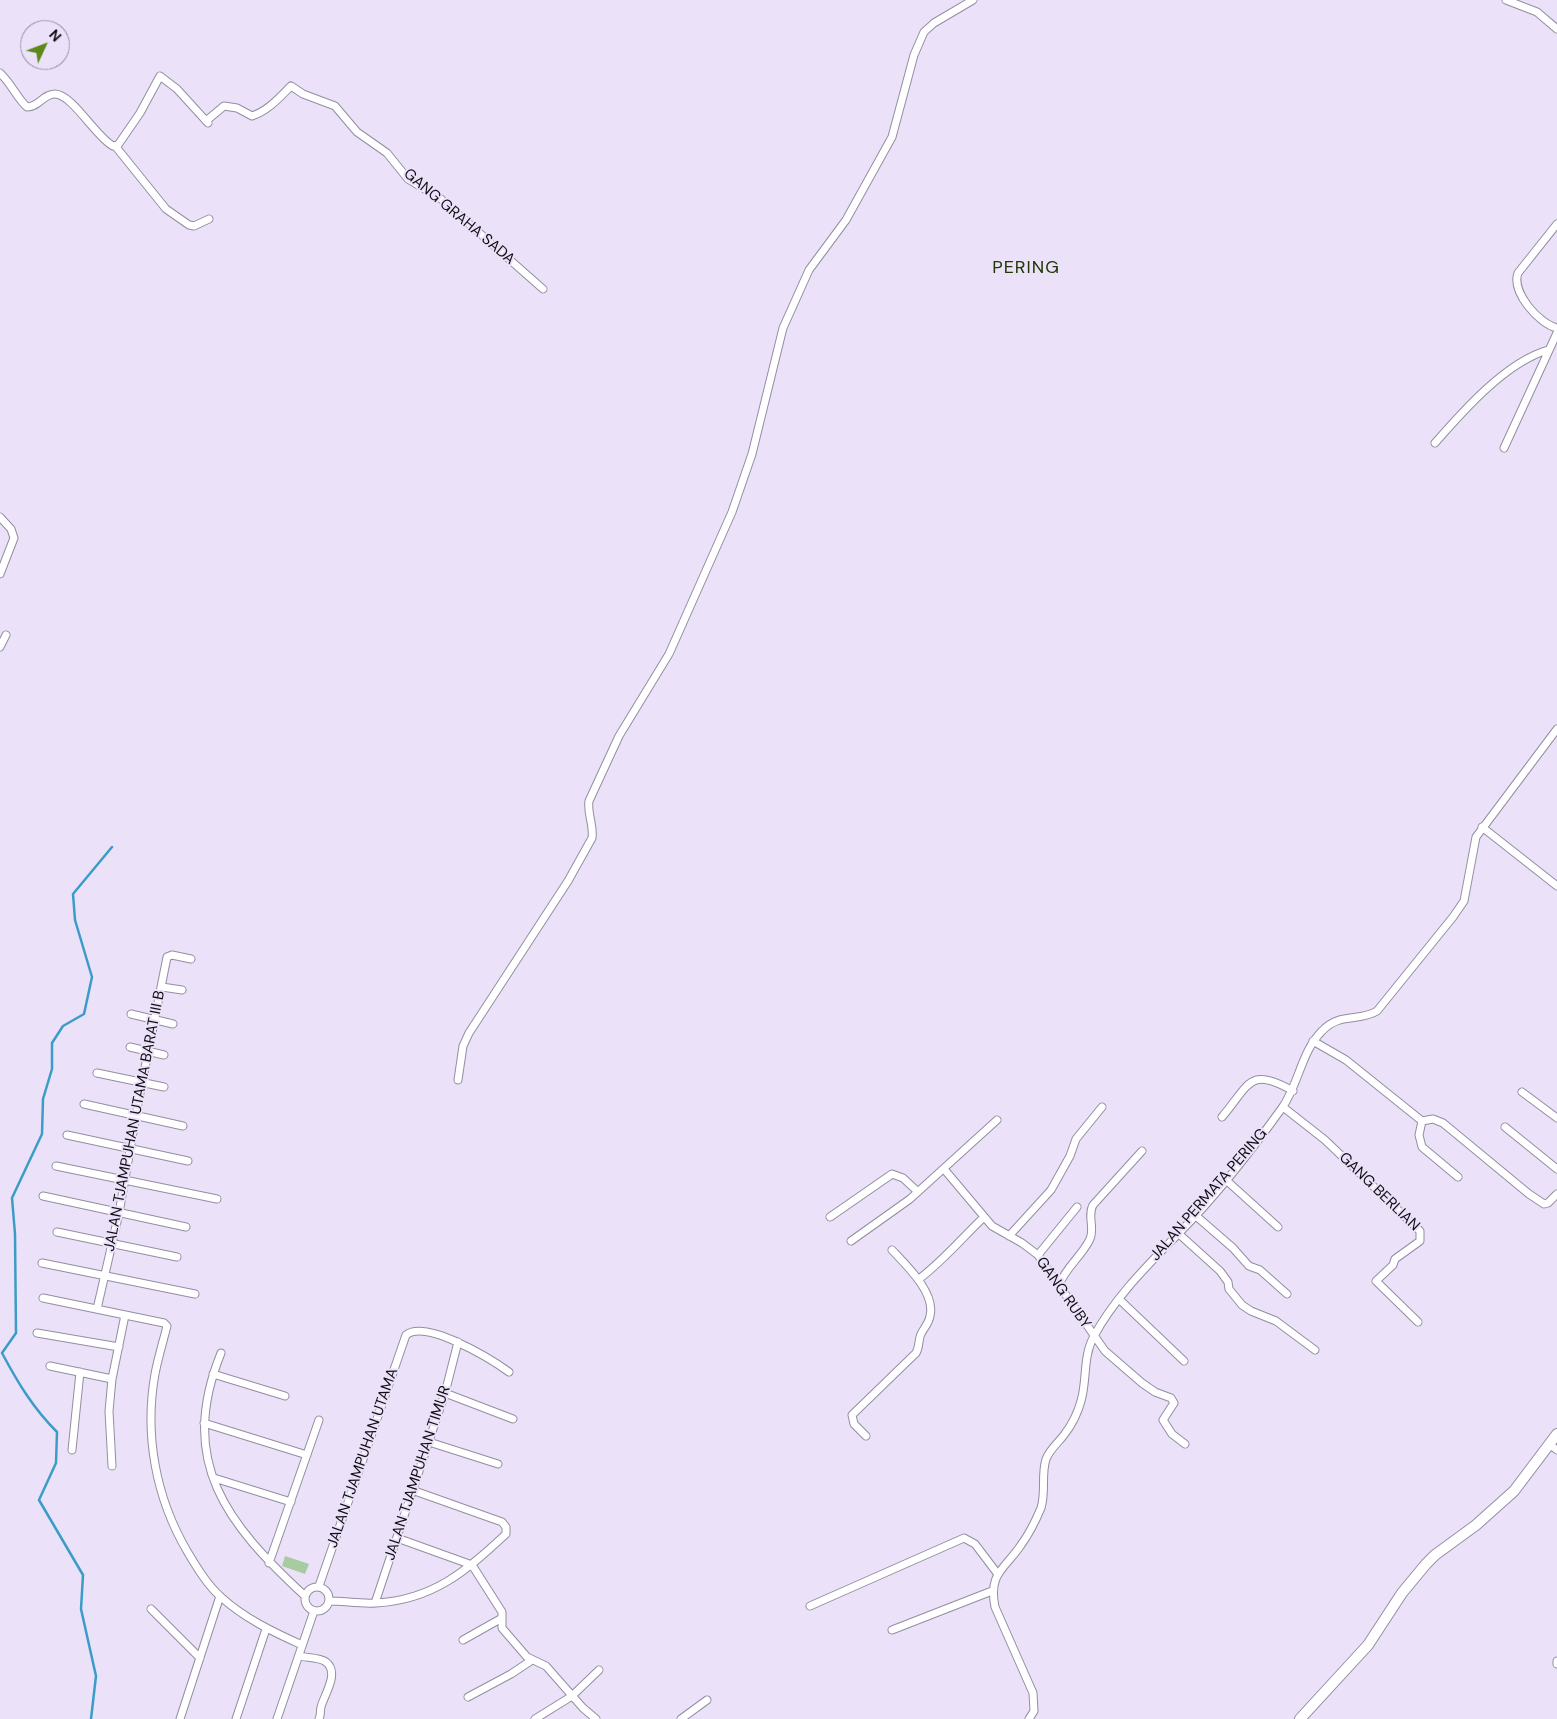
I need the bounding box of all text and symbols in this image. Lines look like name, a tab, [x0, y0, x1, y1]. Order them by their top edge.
north arrow	[20, 20, 70, 70]
text: N	[45, 26, 65, 45]
street label: GANG GRAHA SADA	[400, 165, 518, 269]
district label: PERING	[991, 257, 1061, 279]
street label: JALAN TJAMPUHAN UTAMA BARAT III B	[101, 989, 169, 1253]
street label: JALAN PERMATA PERING	[1147, 1125, 1271, 1265]
street label: GANG BERLIAN	[1335, 1149, 1423, 1235]
street label: GANG RUBY	[1032, 1254, 1094, 1332]
street label: JALAN TJAMPUHAN UTAMA	[324, 1366, 402, 1550]
street label: JALAN TJAMPUHAN TIMUR	[381, 1383, 455, 1563]

